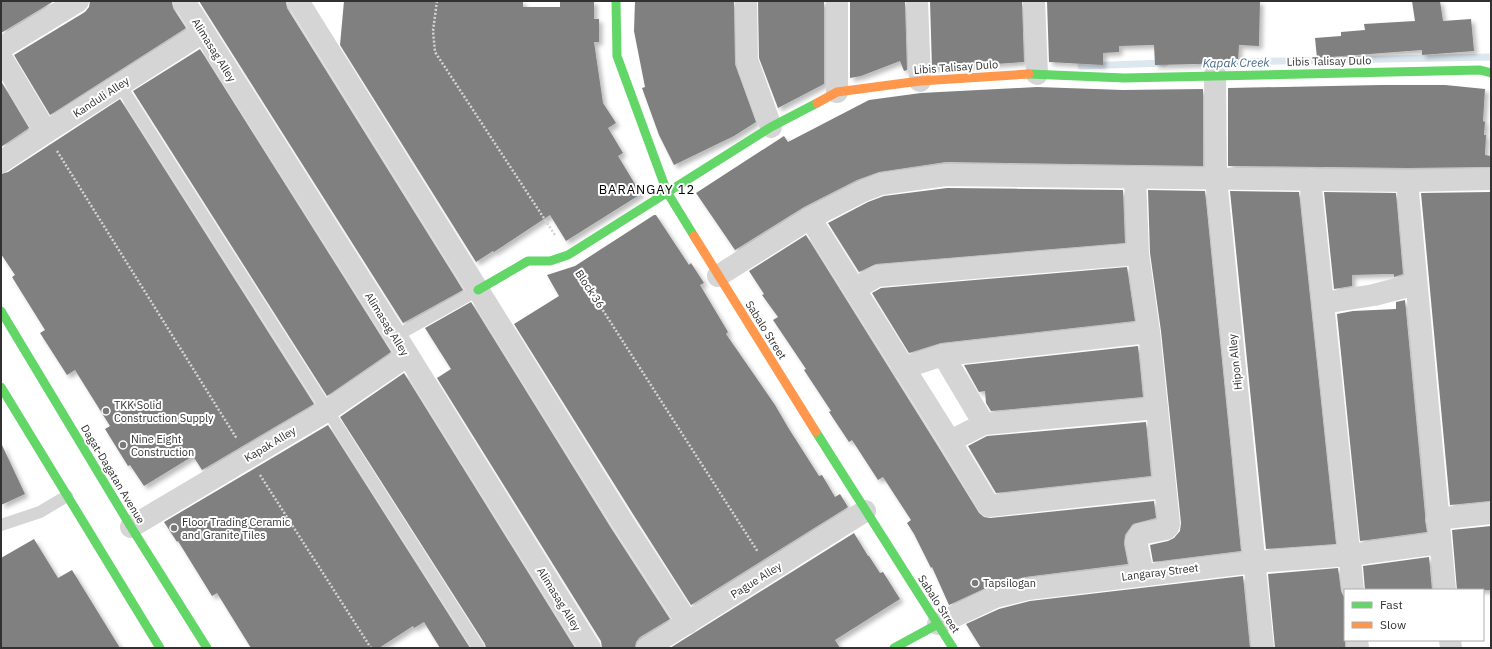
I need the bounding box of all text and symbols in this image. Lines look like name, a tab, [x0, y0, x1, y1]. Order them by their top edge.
street label: Alimasag Alley	[189, 16, 239, 85]
street label: Libis Talisay Dulo	[1287, 53, 1371, 69]
water label: Kapak Creek	[1202, 54, 1270, 71]
street label: Libis Talisay Dulo	[913, 57, 999, 77]
street label: Kanduli Alley	[70, 73, 132, 120]
district label: BARANGAY 12	[599, 181, 695, 198]
street label: Block 36	[572, 267, 608, 311]
street label: Alimasag Alley	[362, 290, 412, 359]
street label: Sabalo Street	[742, 298, 790, 362]
street label: Hipon Alley	[1225, 333, 1245, 391]
place label: TKK Solid Construction Supply	[114, 398, 214, 425]
marker: TKK Solid Construction Supply	[101, 406, 111, 416]
street label: Dagat-Dagatan Avenue	[78, 422, 148, 526]
street label: Kapak Alley	[242, 423, 299, 465]
place label: Nine Eight Construction	[131, 432, 194, 459]
marker: Nine Eight Construction	[118, 440, 128, 450]
place label: Floor Trading Ceramic and Granite Tiles	[182, 515, 291, 542]
marker: Floor Trading Ceramic and Granite Tiles	[169, 523, 179, 533]
street label: Pague Alley	[728, 559, 785, 601]
street label: Langaray Street	[1121, 560, 1199, 584]
street label: Alimasag Alley	[534, 565, 584, 634]
street label: Sabalo Street	[915, 572, 963, 636]
place label: Tapsilogan	[983, 576, 1036, 590]
marker: Tapsilogan	[970, 578, 980, 588]
legend	[1344, 589, 1484, 641]
text: Fast	[1380, 597, 1403, 612]
text: Slow	[1380, 617, 1406, 632]

